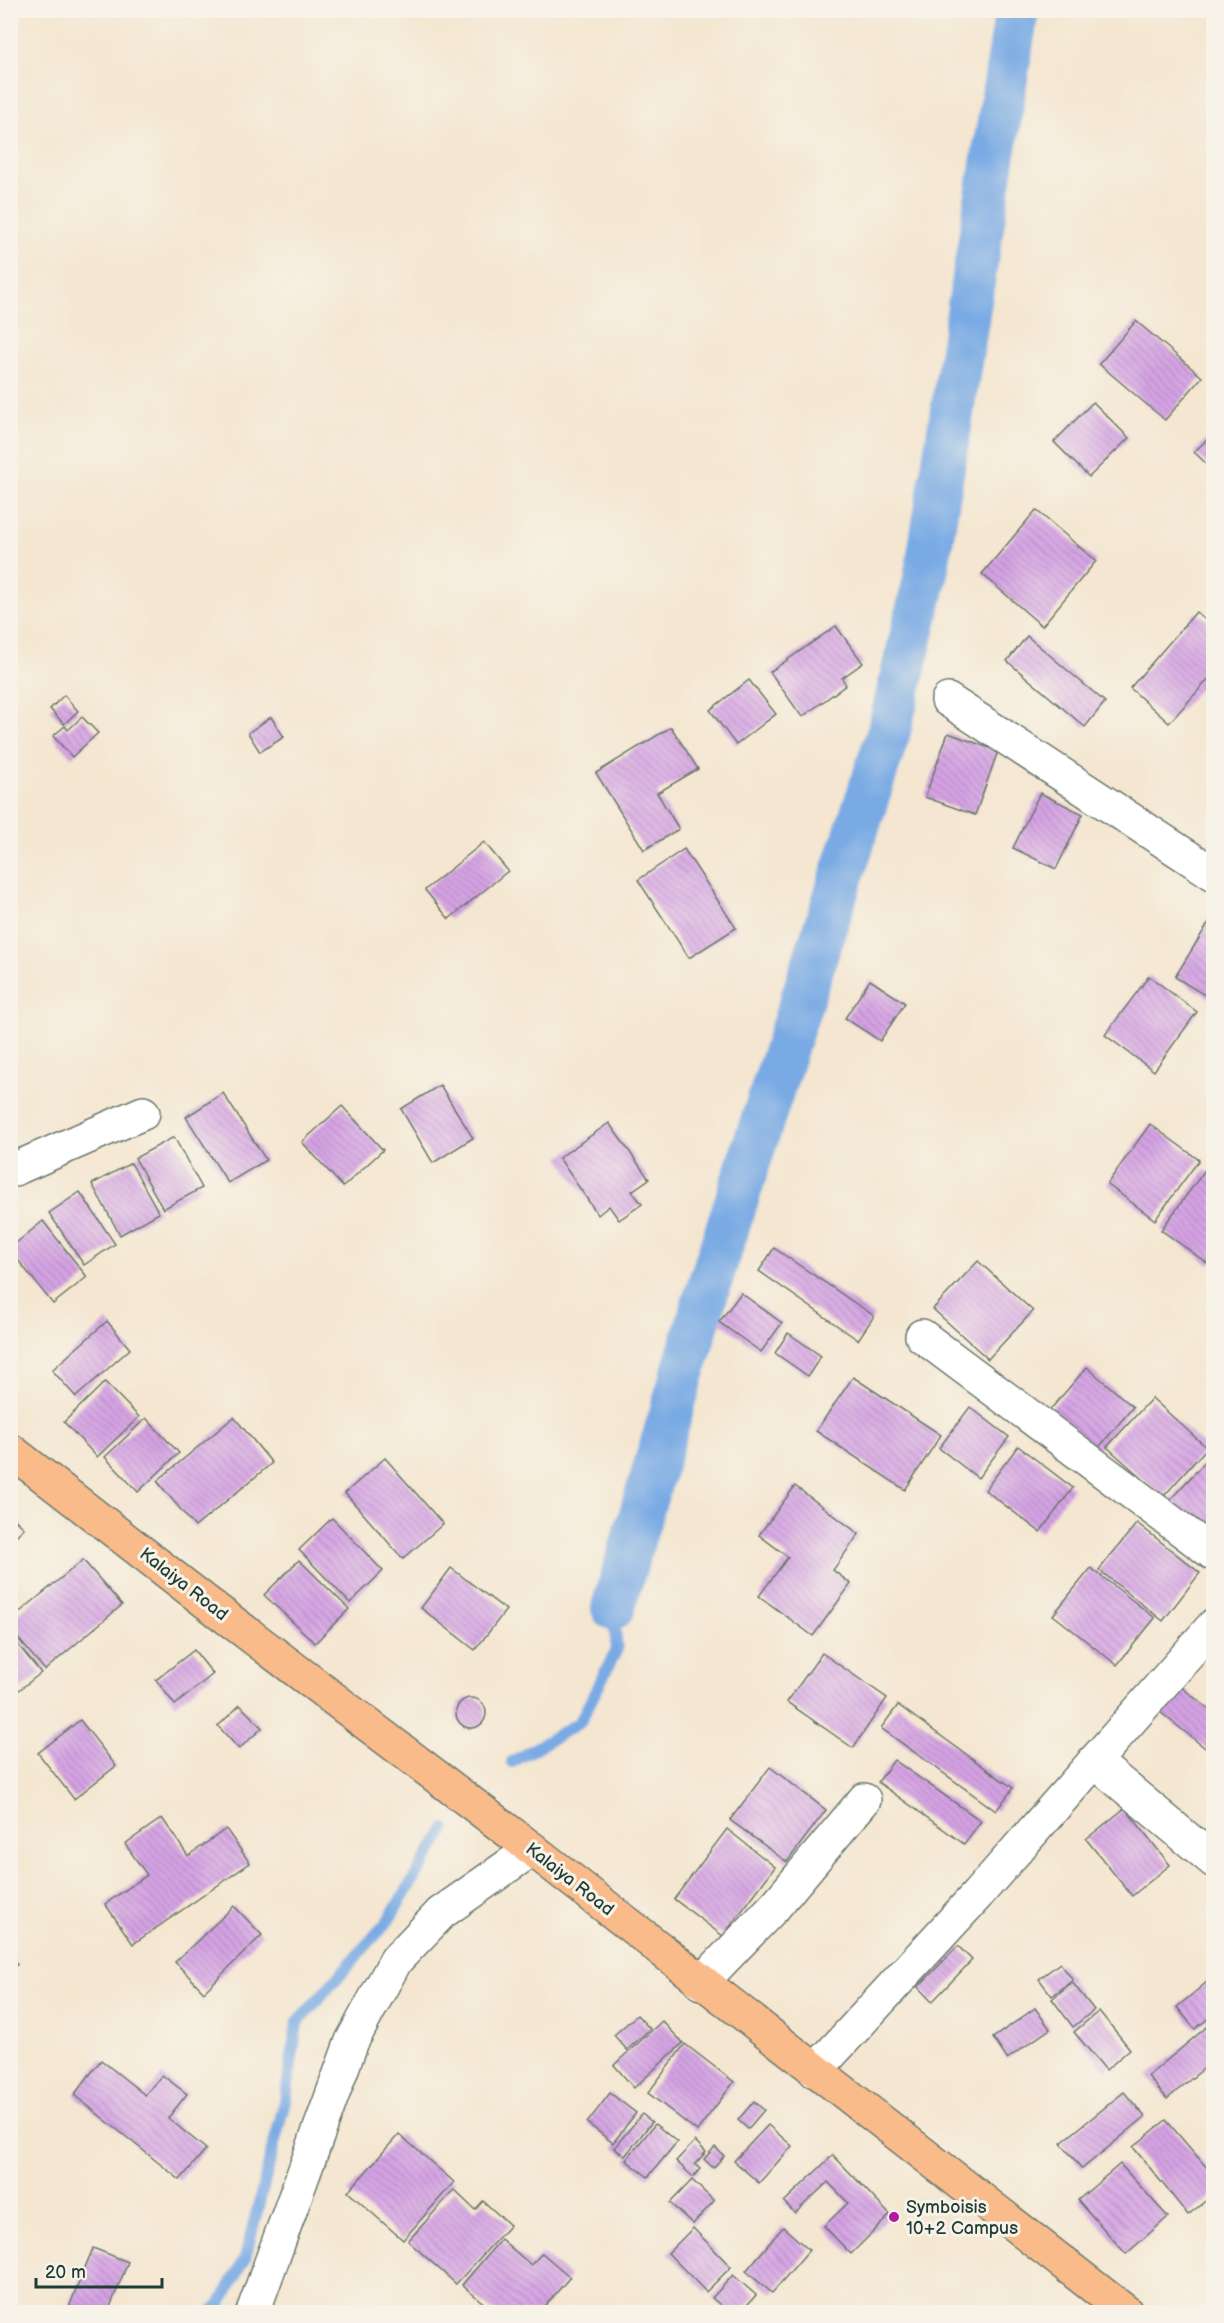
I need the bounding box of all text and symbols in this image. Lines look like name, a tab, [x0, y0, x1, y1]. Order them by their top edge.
street label: Kalaiya Road	[135, 1543, 232, 1625]
street label: Kalaiya Road	[521, 1838, 618, 1920]
place label: Symboisis 10+2 Campus	[906, 2197, 1018, 2239]
marker: Symboisis 10+2 Campus	[887, 2210, 901, 2224]
scale bar	[36, 2251, 162, 2289]
text: 20 m	[45, 2262, 86, 2283]

